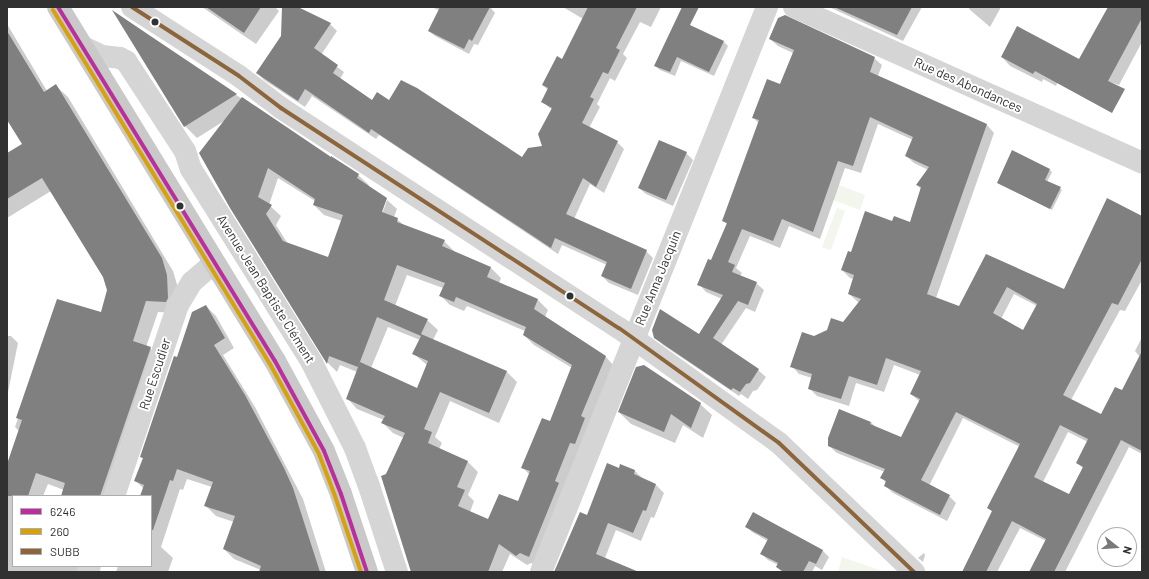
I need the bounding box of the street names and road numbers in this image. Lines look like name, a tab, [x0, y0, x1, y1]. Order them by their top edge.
street label: Rue des Abondances	[912, 54, 1024, 116]
street label: Avenue Jean Baptiste Clément	[214, 212, 318, 366]
street label: Rue Anna Jacquin	[632, 228, 684, 328]
street label: Rue Escudier	[136, 336, 174, 412]

